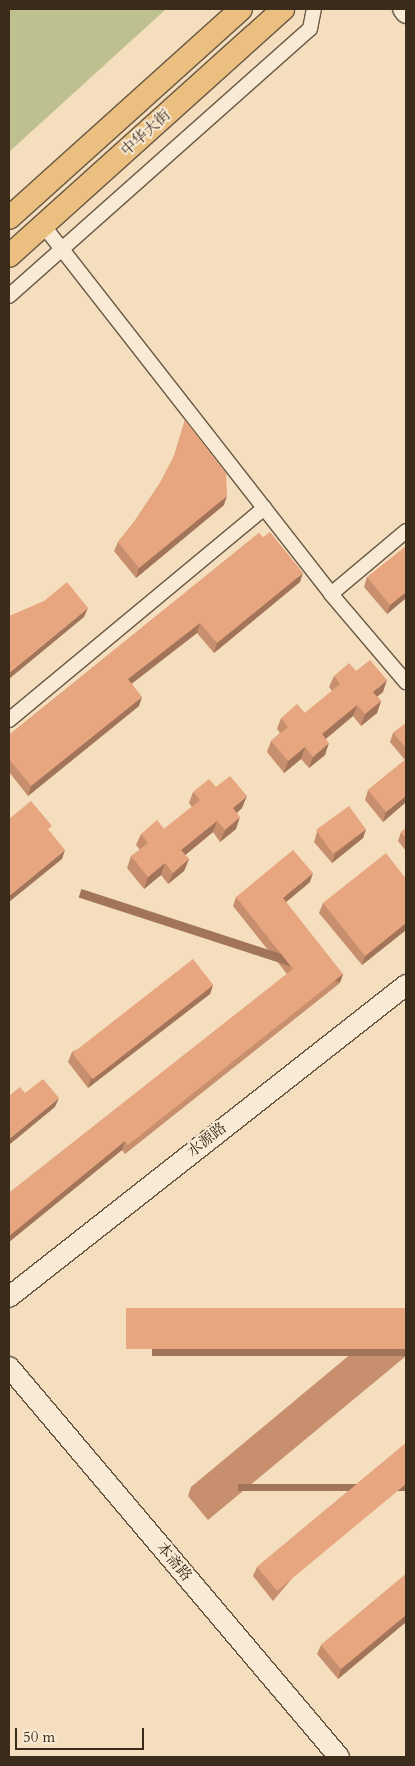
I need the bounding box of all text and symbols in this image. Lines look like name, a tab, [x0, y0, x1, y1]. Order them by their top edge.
street label: 中华大街	[118, 106, 174, 160]
street label: 水源路	[184, 1119, 230, 1161]
street label: 本斋路	[153, 1539, 195, 1585]
scale bar	[18, 1718, 146, 1750]
text: 50 m	[23, 1727, 55, 1747]

